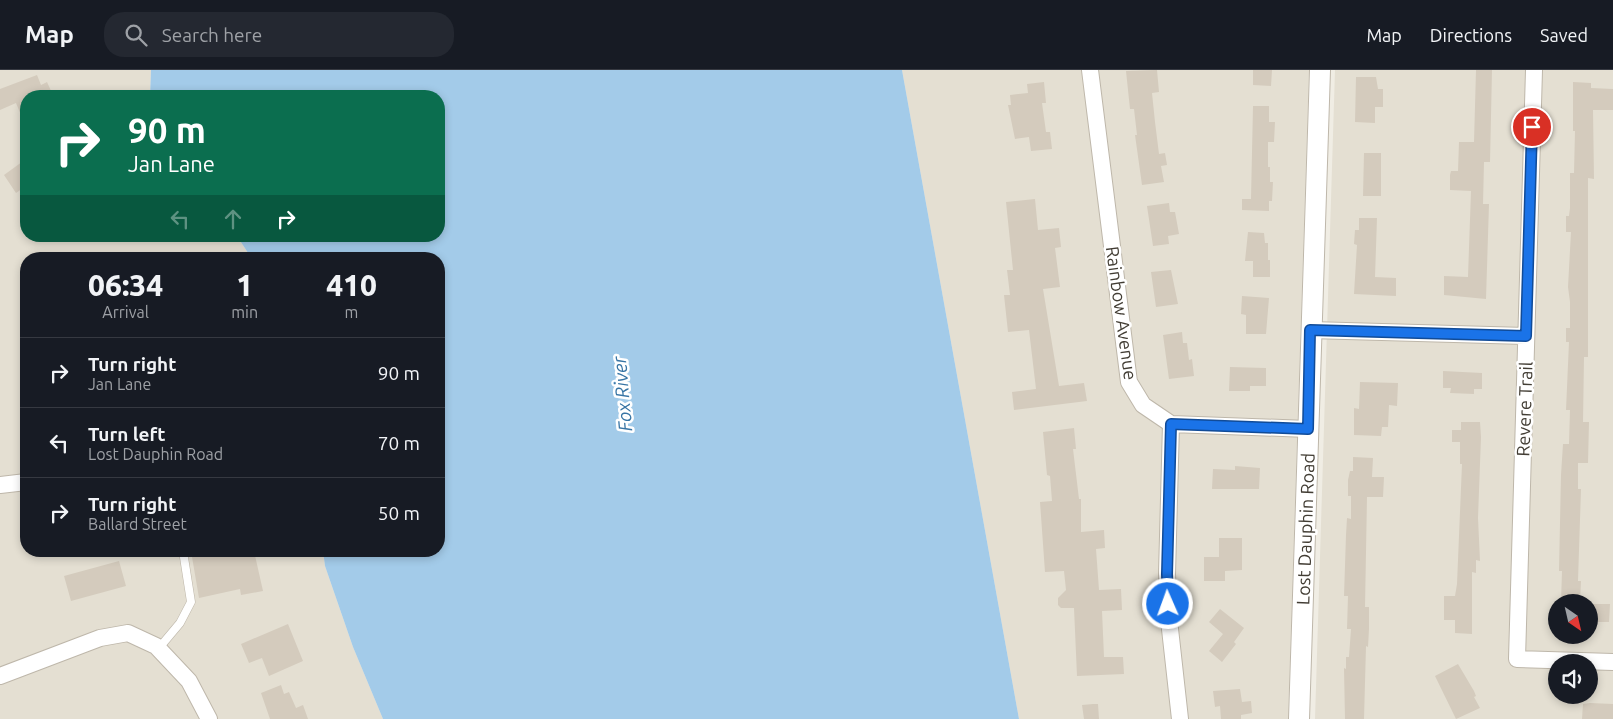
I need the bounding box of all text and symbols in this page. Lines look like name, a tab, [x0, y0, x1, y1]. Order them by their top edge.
search box	[104, 12, 454, 57]
text: Map	[25, 21, 74, 48]
icon: search	[122, 21, 150, 49]
text: Search here	[162, 24, 262, 46]
text: Map	[1366, 25, 1402, 45]
text: Directions	[1430, 25, 1512, 45]
text: Saved	[1540, 25, 1588, 45]
pin	[1511, 106, 1553, 148]
icon: right	[45, 110, 110, 175]
text: 90 m	[128, 110, 206, 150]
icon: arrive	[1518, 113, 1546, 141]
text: Jan Lane	[128, 151, 215, 176]
icon: left	[166, 205, 194, 233]
icon: ahead	[219, 205, 247, 233]
icon: right	[272, 205, 300, 233]
street label: Rainbow Avenue	[1103, 245, 1141, 381]
text: 06:34	[88, 268, 163, 302]
text: 1	[236, 268, 253, 302]
text: 410	[326, 268, 377, 302]
text: Arrival	[102, 303, 149, 321]
text: min	[231, 303, 258, 321]
text: m	[345, 303, 358, 321]
text: Turn right	[88, 353, 176, 375]
water label: Fox River	[608, 355, 636, 433]
icon: right	[45, 359, 73, 387]
street label: Revere Trail	[1512, 361, 1536, 457]
text: 90 m	[378, 362, 420, 384]
text: Jan Lane	[88, 375, 151, 393]
text: Turn left	[88, 423, 166, 445]
icon: left	[45, 429, 73, 457]
text: 70 m	[378, 432, 420, 454]
text: Lost Dauphin Road	[88, 445, 223, 463]
street label: Lost Dauphin Road	[1292, 453, 1318, 605]
text: Turn right	[88, 493, 176, 515]
icon: right	[45, 499, 73, 527]
text: 50 m	[378, 502, 420, 524]
text: Ballard Street	[88, 515, 187, 533]
position arrow	[1141, 577, 1193, 629]
north arrow	[1548, 594, 1598, 644]
map controls	[1548, 594, 1598, 704]
button: sound	[1548, 654, 1598, 704]

